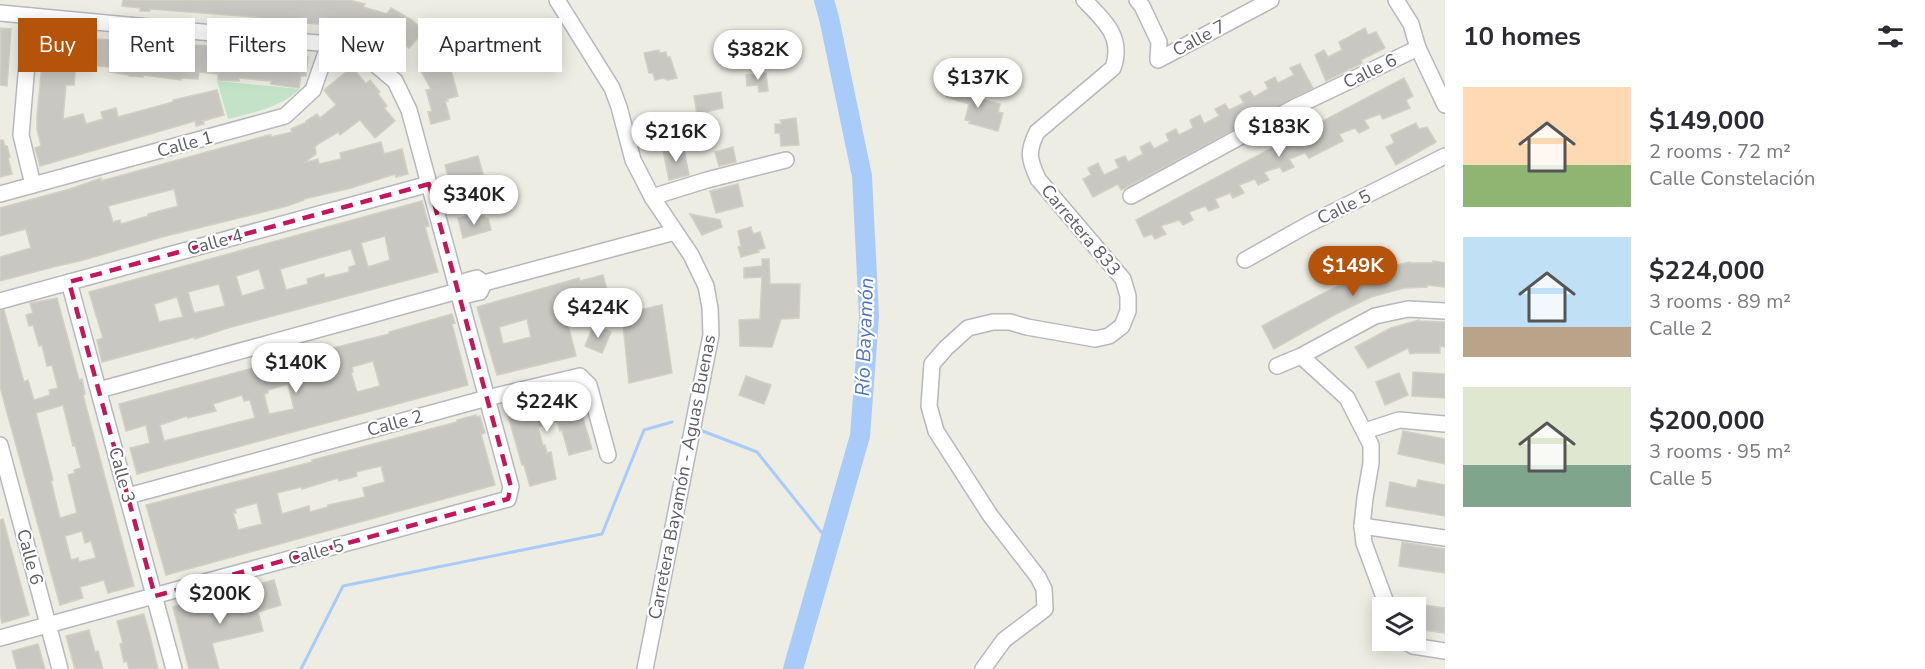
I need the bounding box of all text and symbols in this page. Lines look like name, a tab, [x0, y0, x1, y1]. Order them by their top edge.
street label: Calle 7	[1168, 14, 1230, 62]
chip: Buy	[18, 18, 97, 72]
chip: Rent	[109, 18, 195, 72]
chip: Filters	[207, 18, 307, 72]
chip: New	[319, 18, 406, 72]
chip: Apartment	[418, 18, 562, 72]
text: 10 homes	[1463, 19, 1581, 54]
icon: filters	[1874, 20, 1907, 53]
pin: $382K	[716, 30, 800, 81]
text: $382K	[727, 36, 789, 63]
street label: Calle 6	[1339, 48, 1401, 94]
pin: $137K	[936, 58, 1020, 109]
text: $137K	[947, 64, 1009, 91]
text: $149,000	[1649, 103, 1765, 138]
pin: $183K	[1237, 107, 1321, 158]
icon: home	[1511, 111, 1583, 183]
pin: $216K	[634, 112, 718, 163]
text: $183K	[1248, 113, 1310, 140]
text: $216K	[645, 118, 707, 145]
street label: Calle 1	[154, 125, 216, 163]
text: 2 rooms · 72 m²	[1649, 138, 1791, 165]
text: Calle Constelación	[1649, 165, 1815, 192]
pin: $340K	[432, 175, 516, 226]
street label: Carretera 833	[1036, 179, 1126, 281]
text: $340K	[443, 181, 505, 208]
street label: Calle 5	[1313, 184, 1375, 230]
street label: Calle 4	[184, 223, 246, 261]
pin: $149K	[1311, 246, 1395, 297]
text: $149K	[1322, 252, 1384, 279]
text: $224,000	[1649, 253, 1765, 288]
icon: home	[1511, 261, 1583, 333]
water label: Río Bayamón	[849, 277, 880, 397]
pin: $424K	[556, 288, 640, 339]
text: 3 rooms · 89 m²	[1649, 288, 1791, 315]
text: $424K	[567, 294, 629, 321]
text: Calle 2	[1649, 315, 1712, 342]
street label: Carretera Bayamón - Aguas Buenas	[643, 333, 721, 621]
pin: $140K	[254, 343, 338, 394]
text: $140K	[265, 349, 327, 376]
pin: $224K	[505, 382, 589, 433]
text: $224K	[516, 388, 578, 415]
text: $200,000	[1649, 403, 1765, 438]
street label: Calle 2	[364, 404, 426, 442]
icon: home	[1511, 411, 1583, 483]
text: 3 rooms · 95 m²	[1649, 438, 1791, 465]
street label: Calle 3	[103, 444, 141, 506]
text: Calle 5	[1649, 465, 1712, 492]
street label: Calle 6	[11, 526, 49, 588]
street label: Calle 5	[285, 533, 347, 571]
pin: $200K	[178, 574, 262, 625]
text: $200K	[189, 580, 251, 607]
map controls	[1372, 597, 1426, 651]
button: layers	[1372, 597, 1426, 651]

